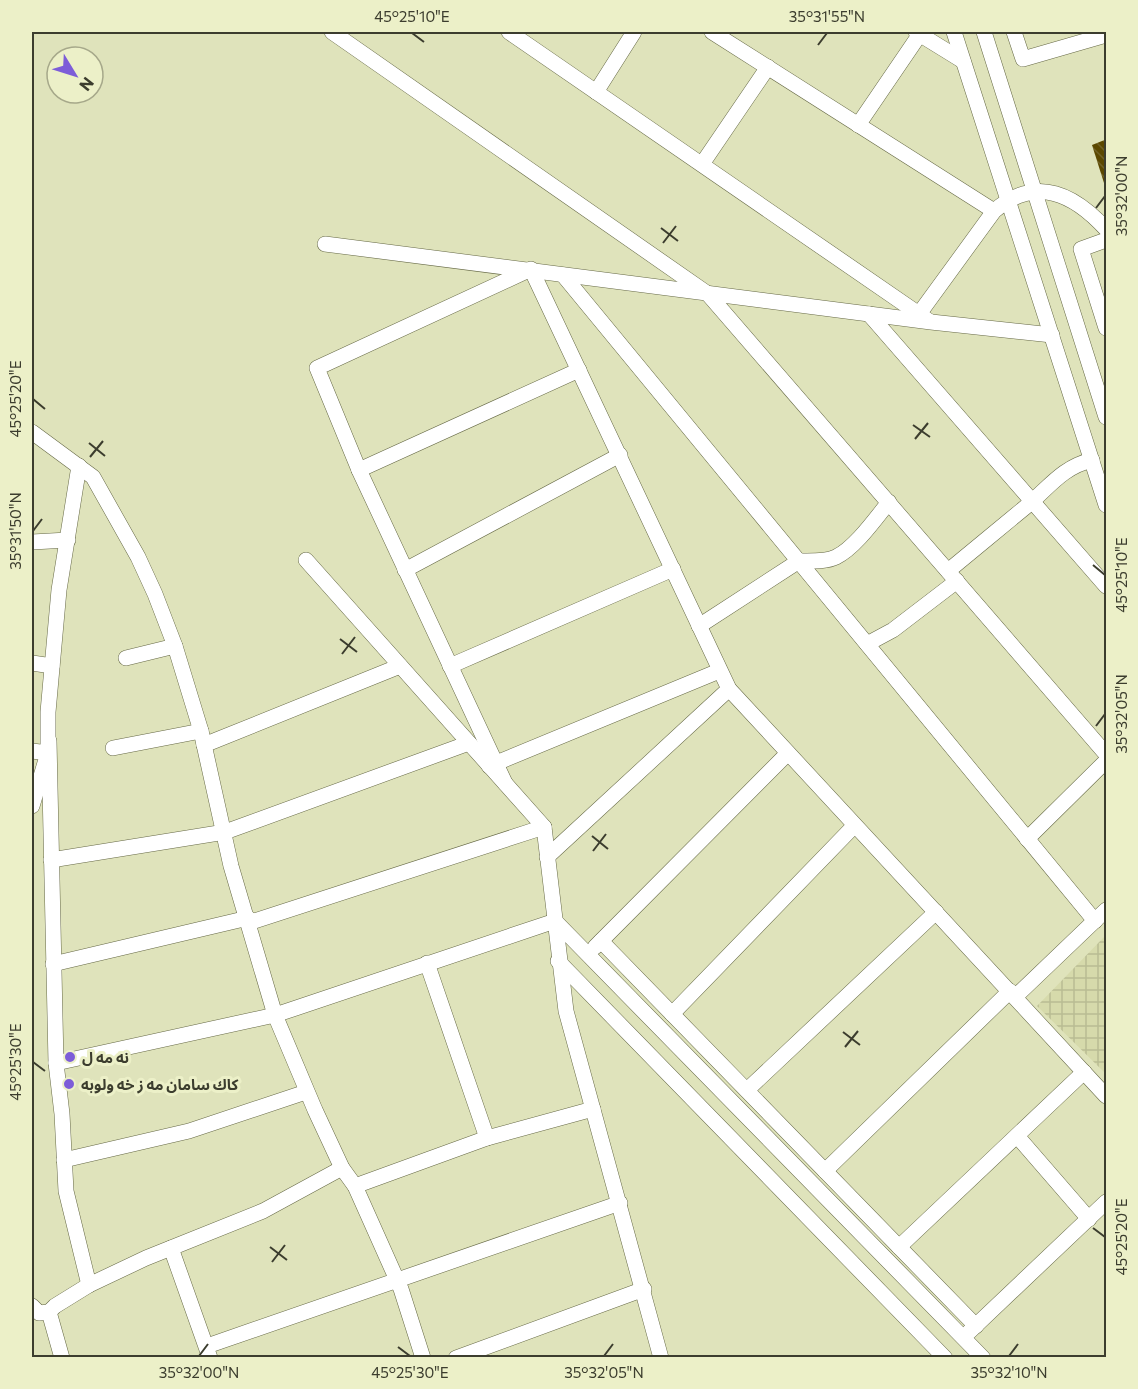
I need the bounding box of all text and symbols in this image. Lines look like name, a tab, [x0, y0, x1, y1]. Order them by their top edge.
text: 45°25'10"E	[374, 7, 450, 25]
text: 35°31'55"N	[789, 7, 865, 25]
north arrow	[45, 45, 105, 105]
text: N	[76, 74, 98, 95]
text: 35°32'00"N	[1112, 156, 1130, 236]
text: 45°25'20"E	[6, 360, 24, 438]
text: 35°31'50"N	[6, 492, 24, 570]
text: 45°25'10"E	[1112, 537, 1130, 613]
text: 35°32'05"N	[1112, 674, 1130, 754]
text: 45°25'30"E	[6, 1023, 24, 1101]
place label: نه مه ل	[82, 1048, 129, 1067]
marker: نه مه ل	[63, 1050, 77, 1064]
place label: كاك سامان مه ز خه ولوبه	[81, 1075, 239, 1094]
marker: كاك سامان مه ز خه ولوبه	[62, 1077, 76, 1091]
text: 45°25'20"E	[1112, 1198, 1130, 1276]
text: 35°32'00"N	[159, 1363, 239, 1381]
text: 45°25'30"E	[371, 1363, 449, 1381]
text: 35°32'05"N	[564, 1363, 644, 1381]
text: 35°32'10"N	[970, 1363, 1048, 1381]

